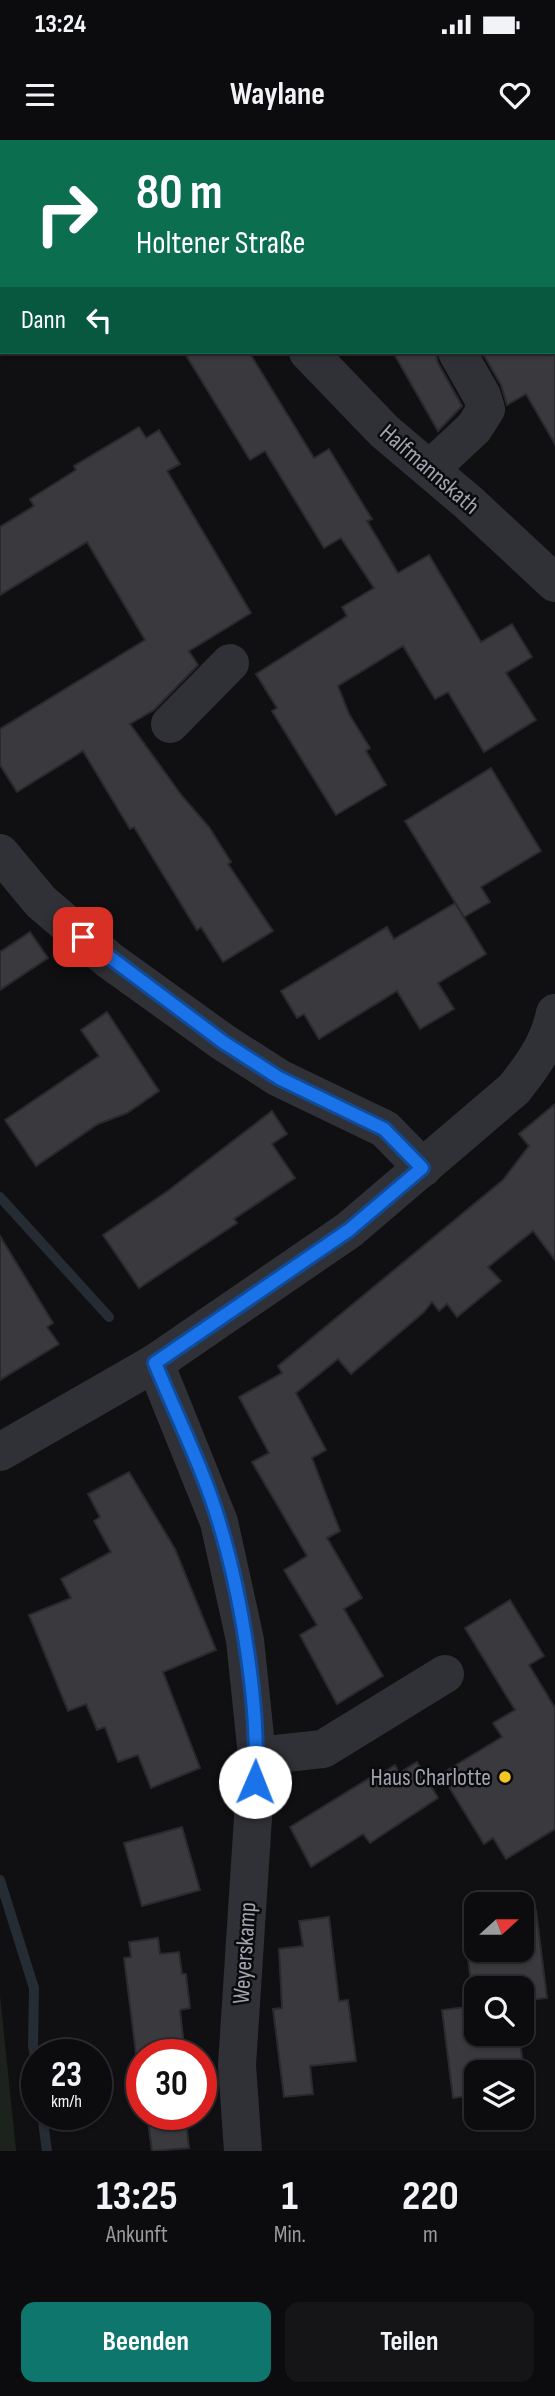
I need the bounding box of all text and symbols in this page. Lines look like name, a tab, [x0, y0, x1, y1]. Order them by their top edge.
text: 13:24	[35, 9, 86, 40]
text: Waylane	[230, 75, 325, 114]
icon: menu	[21, 76, 59, 114]
icon: heart	[496, 76, 534, 114]
text: 80 m	[136, 164, 223, 223]
icon: right	[21, 168, 112, 259]
text: Holtener Straße	[136, 224, 305, 263]
icon: left	[80, 301, 118, 339]
text: Dann	[21, 305, 66, 336]
street label: Halfmannskath	[374, 418, 485, 521]
pin	[53, 907, 113, 967]
icon: arrive	[64, 918, 102, 956]
position arrow	[218, 1745, 292, 1819]
place label: Haus Charlotte	[371, 1763, 491, 1792]
marker: Haus Charlotte	[497, 1769, 513, 1785]
north arrow	[464, 1892, 534, 1962]
map controls	[464, 1892, 534, 2130]
street label: Weyerskamp	[226, 1901, 263, 2005]
button: search	[464, 1976, 534, 2046]
speed limit sign: 30	[126, 2039, 217, 2130]
text: 23	[51, 2054, 82, 2097]
button: layers	[464, 2060, 534, 2130]
text: km/h	[51, 2091, 82, 2112]
text: 13:25	[96, 2171, 178, 2222]
text: 1	[282, 2171, 298, 2222]
text: 220	[402, 2171, 459, 2222]
text: Ankunft	[106, 2221, 168, 2249]
text: Min.	[274, 2221, 306, 2249]
text: m	[423, 2221, 438, 2249]
button: Beenden	[21, 2302, 271, 2382]
button: Teilen	[285, 2302, 534, 2382]

